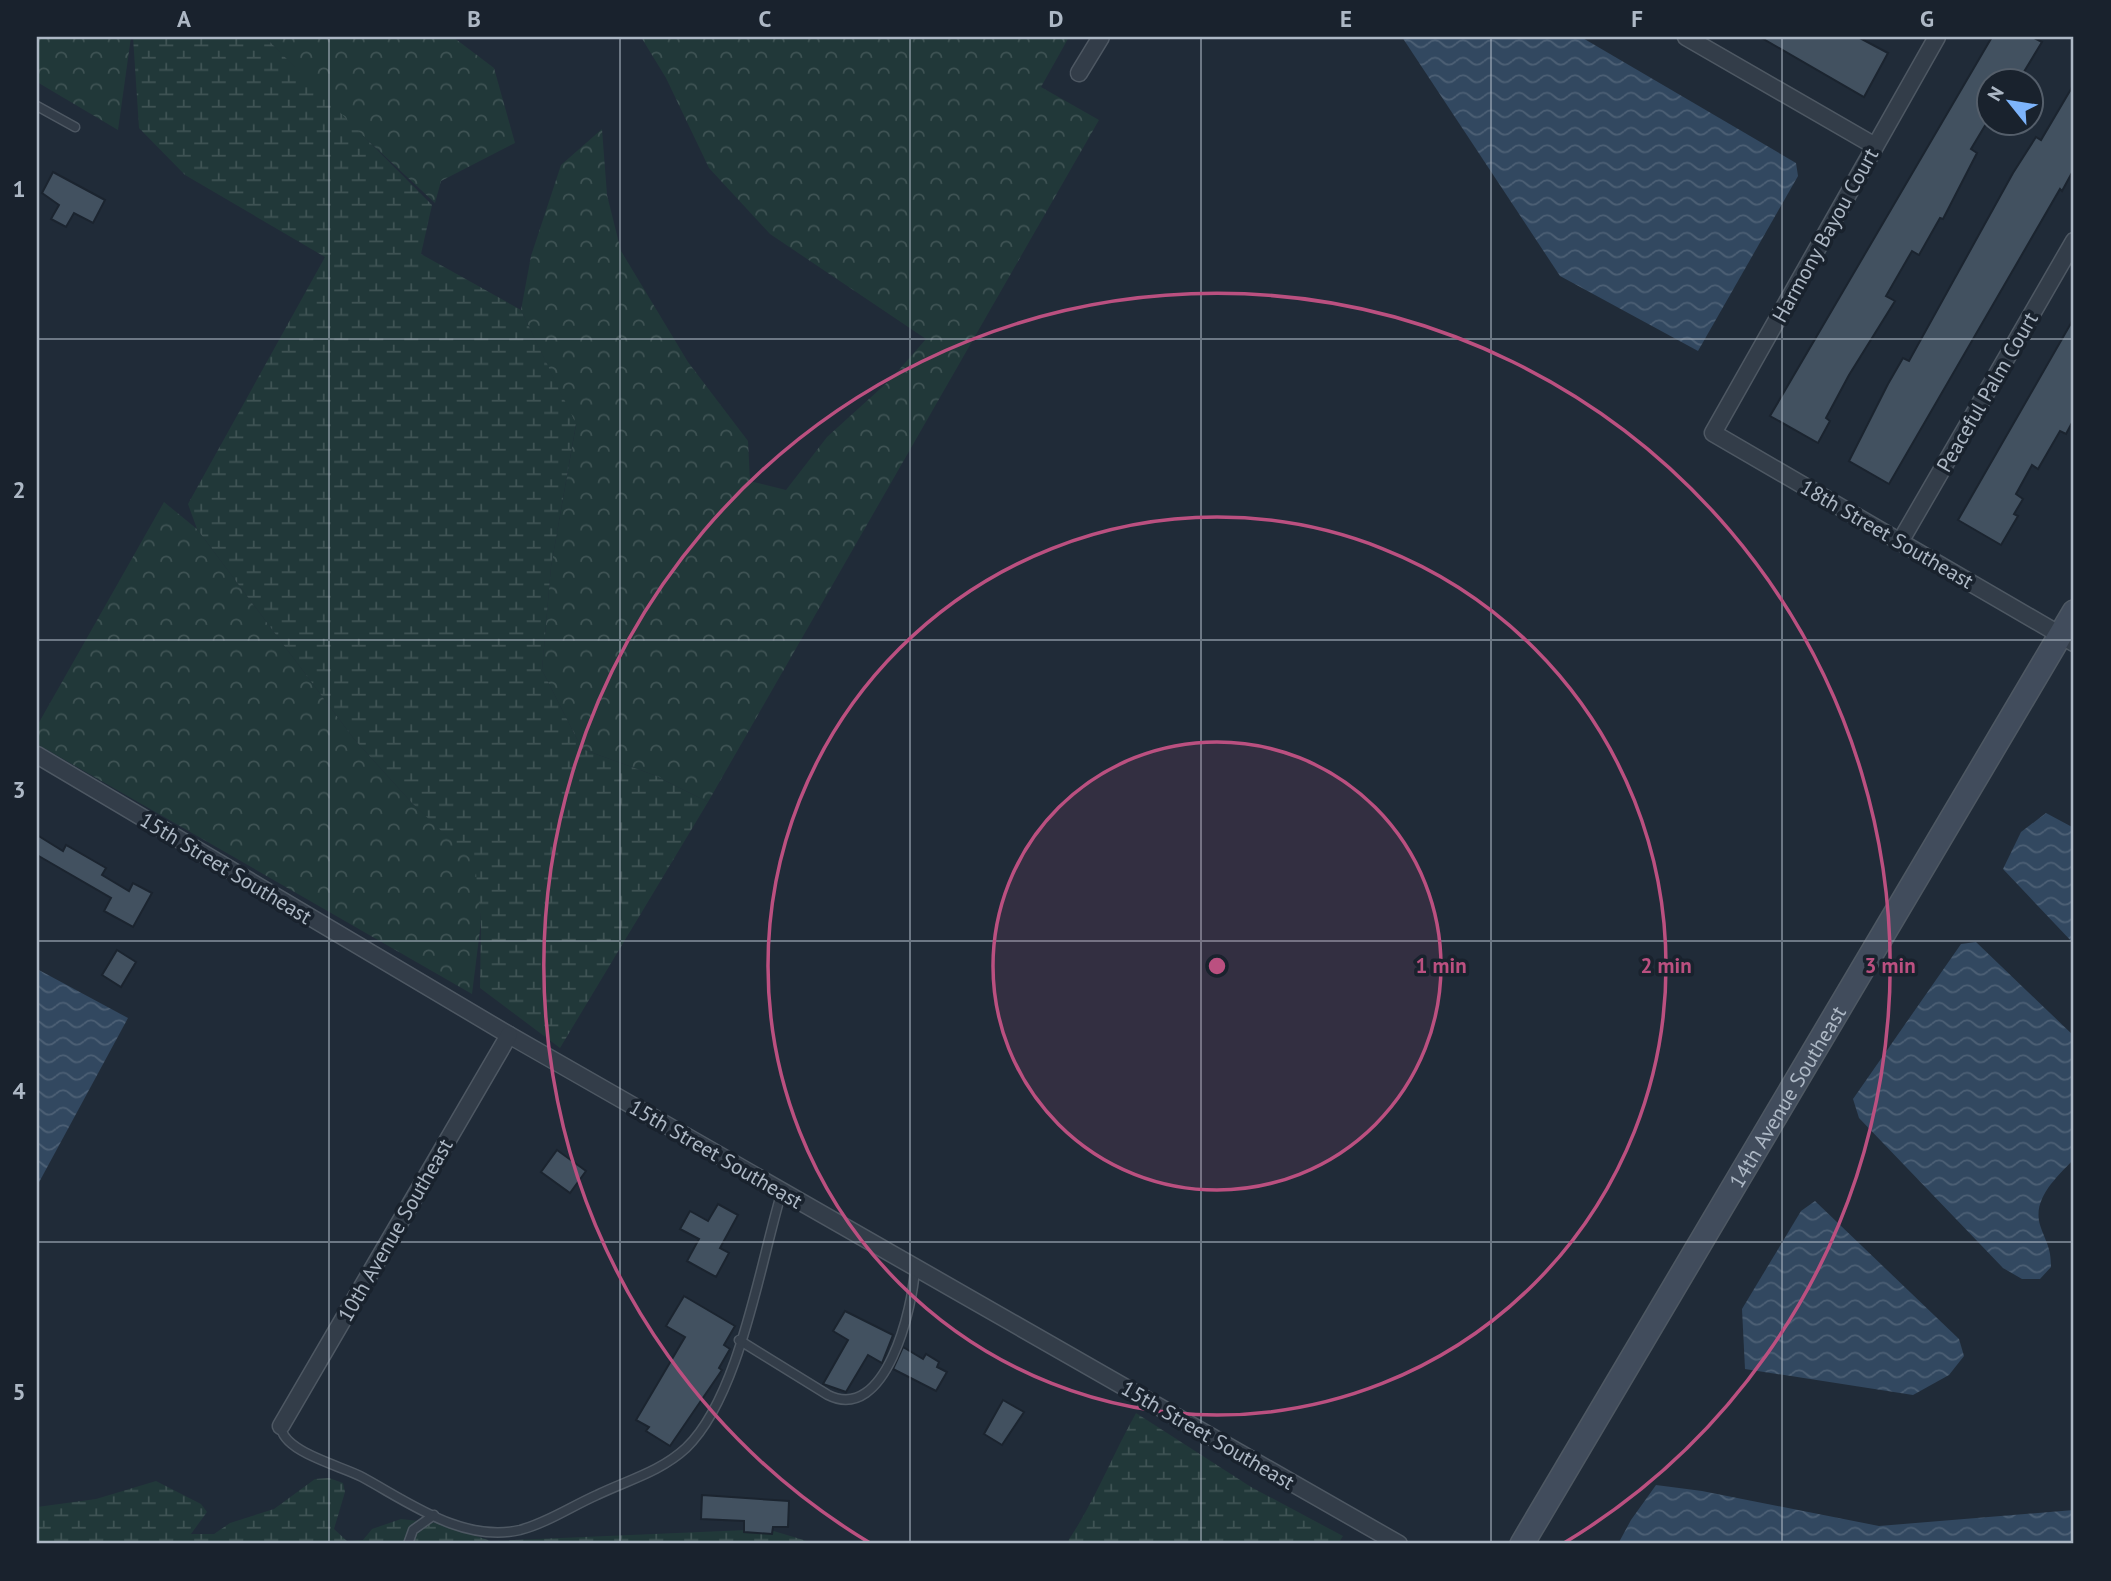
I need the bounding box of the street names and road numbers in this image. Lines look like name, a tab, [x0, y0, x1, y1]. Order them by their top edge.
street label: Harmony Bayou Court	[1766, 143, 1884, 327]
street label: Peaceful Palm Court	[1930, 307, 2044, 477]
street label: 18th Street Southeast	[1795, 473, 1979, 595]
street label: 15th Street Southeast	[135, 806, 317, 930]
street label: 14th Avenue Southeast	[1723, 1001, 1851, 1193]
street label: 15th Street Southeast	[624, 1093, 808, 1215]
street label: 10th Avenue Southeast	[332, 1134, 458, 1326]
street label: 15th Street Southeast	[1116, 1374, 1300, 1496]

